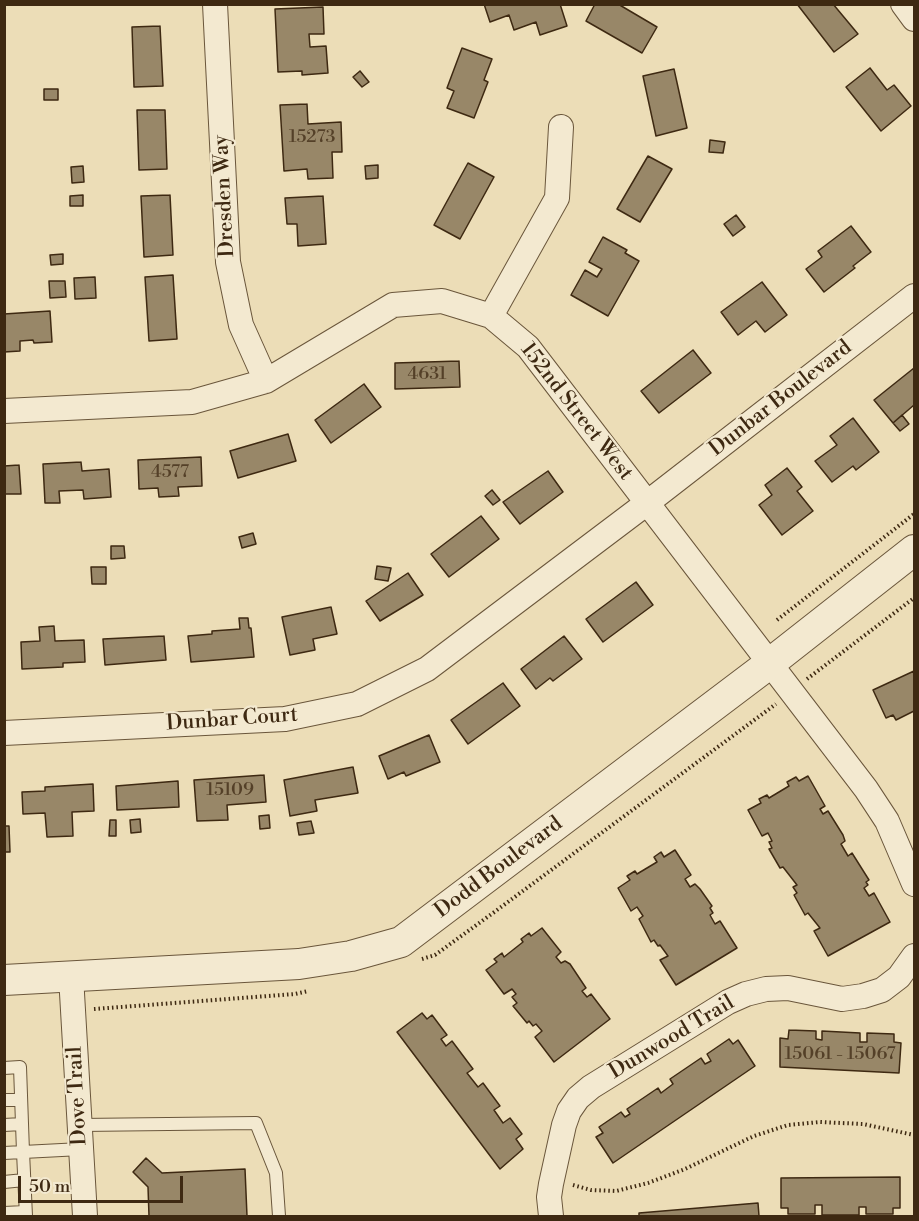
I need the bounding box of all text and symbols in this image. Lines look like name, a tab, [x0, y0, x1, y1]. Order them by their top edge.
house number: 15273	[289, 127, 335, 149]
street label: Dresden Way	[209, 134, 241, 258]
street label: Dunbar Boulevard	[705, 336, 857, 462]
street label: 152nd Street West	[514, 338, 638, 486]
house number: 4631	[408, 364, 446, 386]
house number: 4577	[151, 462, 189, 484]
street label: Dunbar Court	[165, 703, 299, 737]
house number: 15109	[206, 780, 254, 802]
street label: Dodd Boulevard	[430, 812, 568, 924]
street label: Dunwood Trail	[605, 991, 739, 1085]
house number: 15061 - 15067	[785, 1044, 895, 1066]
street label: Dove Trail	[63, 1046, 93, 1146]
scale bar	[21, 1164, 186, 1202]
text: 50 m	[29, 1175, 70, 1198]

